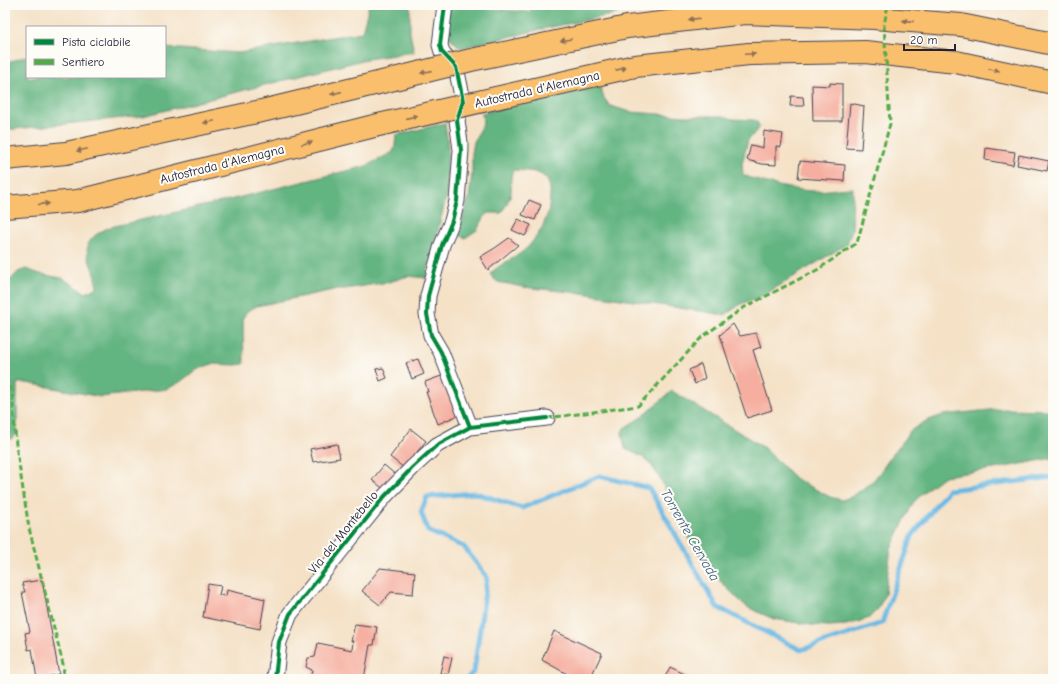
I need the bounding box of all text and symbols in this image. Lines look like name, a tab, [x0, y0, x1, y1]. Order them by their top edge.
one-way arrow	[688, 16, 700, 22]
one-way arrow	[902, 17, 914, 24]
legend	[26, 26, 166, 78]
scale bar	[904, 26, 955, 52]
text: 20 m	[910, 33, 938, 47]
text: Pista ciclabile	[62, 35, 131, 49]
one-way arrow	[560, 37, 572, 43]
one-way arrow	[744, 50, 756, 57]
text: Sentiero	[62, 55, 104, 69]
one-way arrow	[615, 66, 627, 72]
street label: Autostrada d'Alemagna	[473, 67, 601, 111]
one-way arrow	[988, 67, 1000, 73]
one-way arrow	[420, 69, 432, 75]
one-way arrow	[330, 91, 342, 97]
one-way arrow	[406, 114, 418, 120]
one-way arrow	[203, 120, 216, 126]
one-way arrow	[301, 140, 313, 146]
street label: Autostrada d'Alemagna	[158, 141, 286, 187]
one-way arrow	[76, 147, 88, 153]
one-way arrow	[38, 200, 50, 207]
water label: Torrente Cervada	[657, 486, 723, 584]
street label: Via del Montebello	[305, 487, 381, 577]

